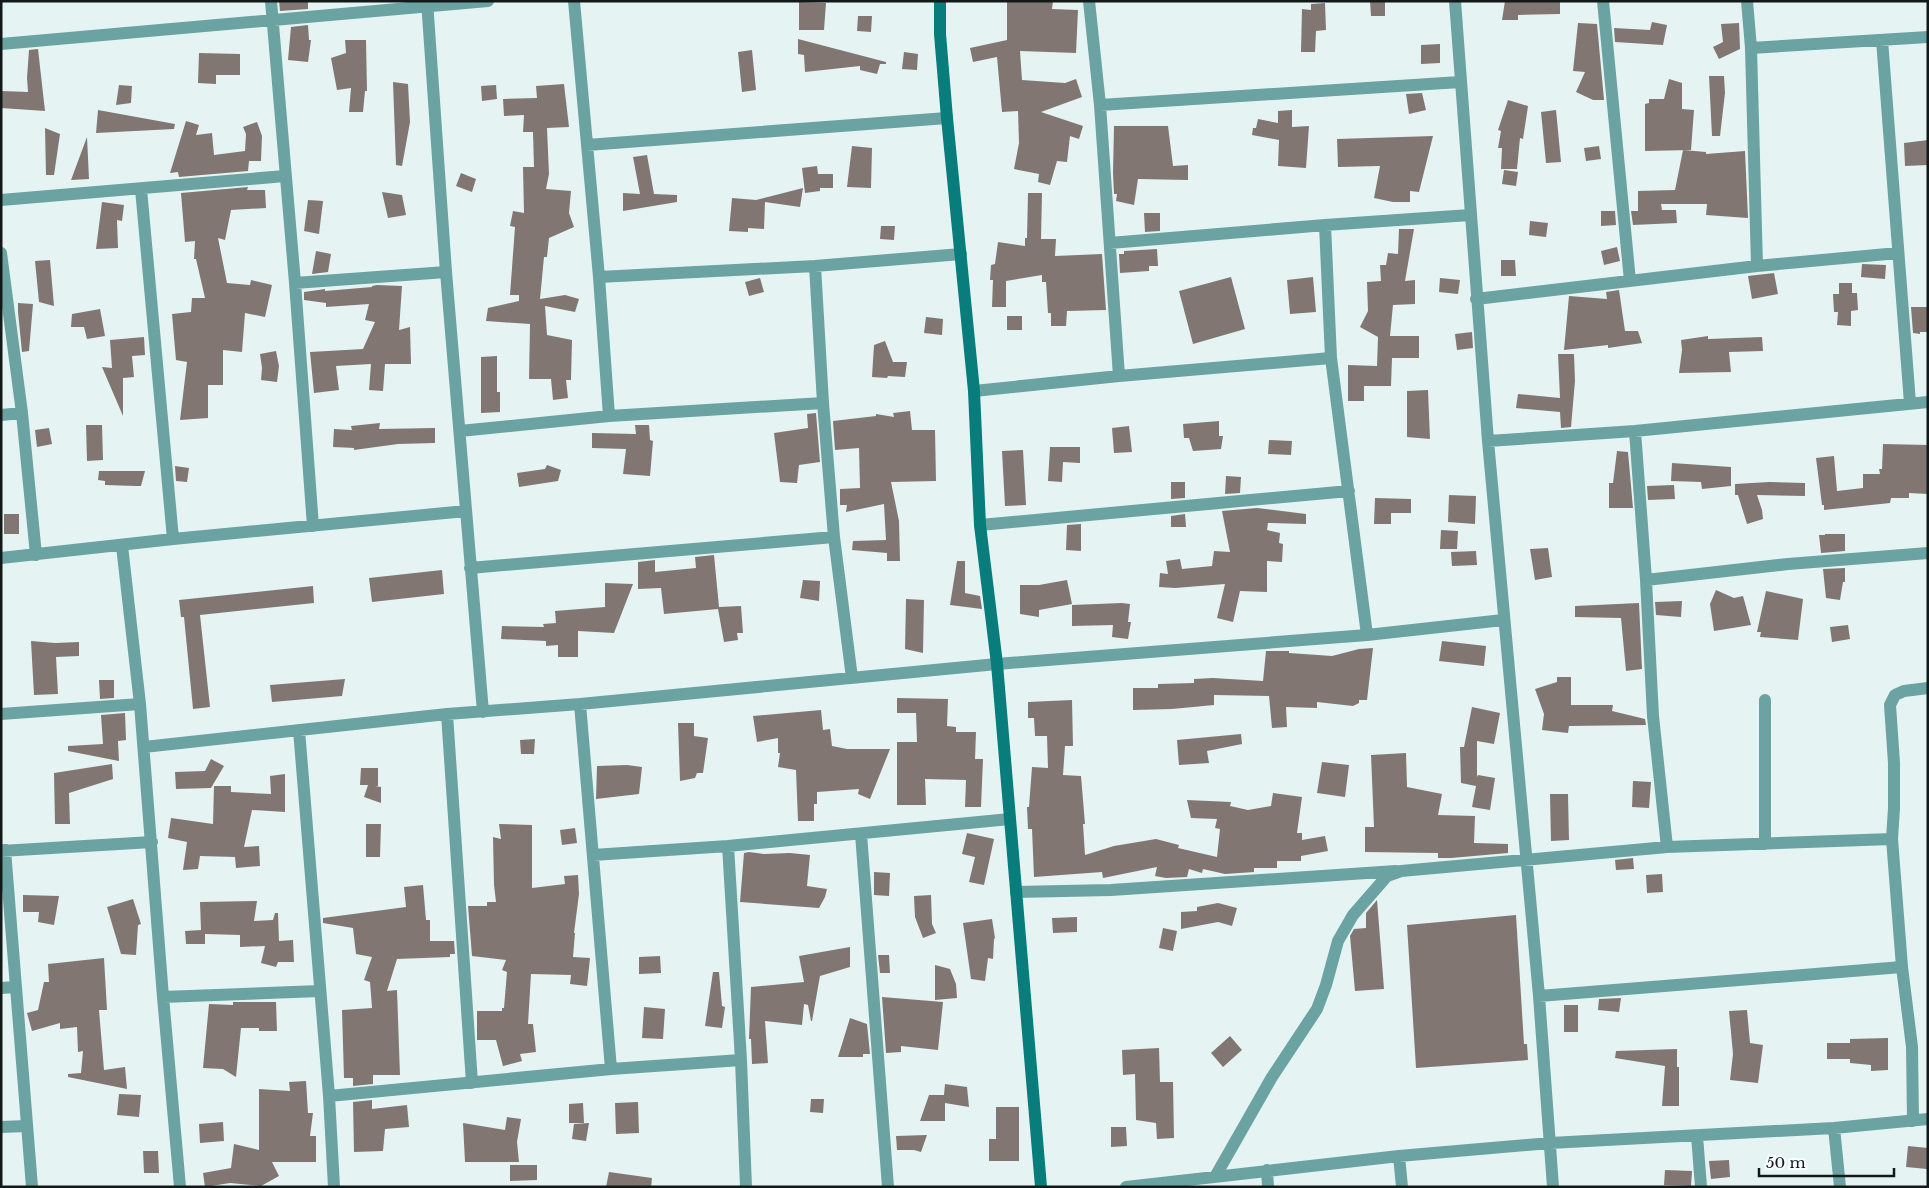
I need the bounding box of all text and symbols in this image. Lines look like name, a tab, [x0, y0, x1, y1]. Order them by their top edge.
scale bar	[1759, 1146, 1894, 1178]
text: 50 m	[1766, 1153, 1806, 1172]

